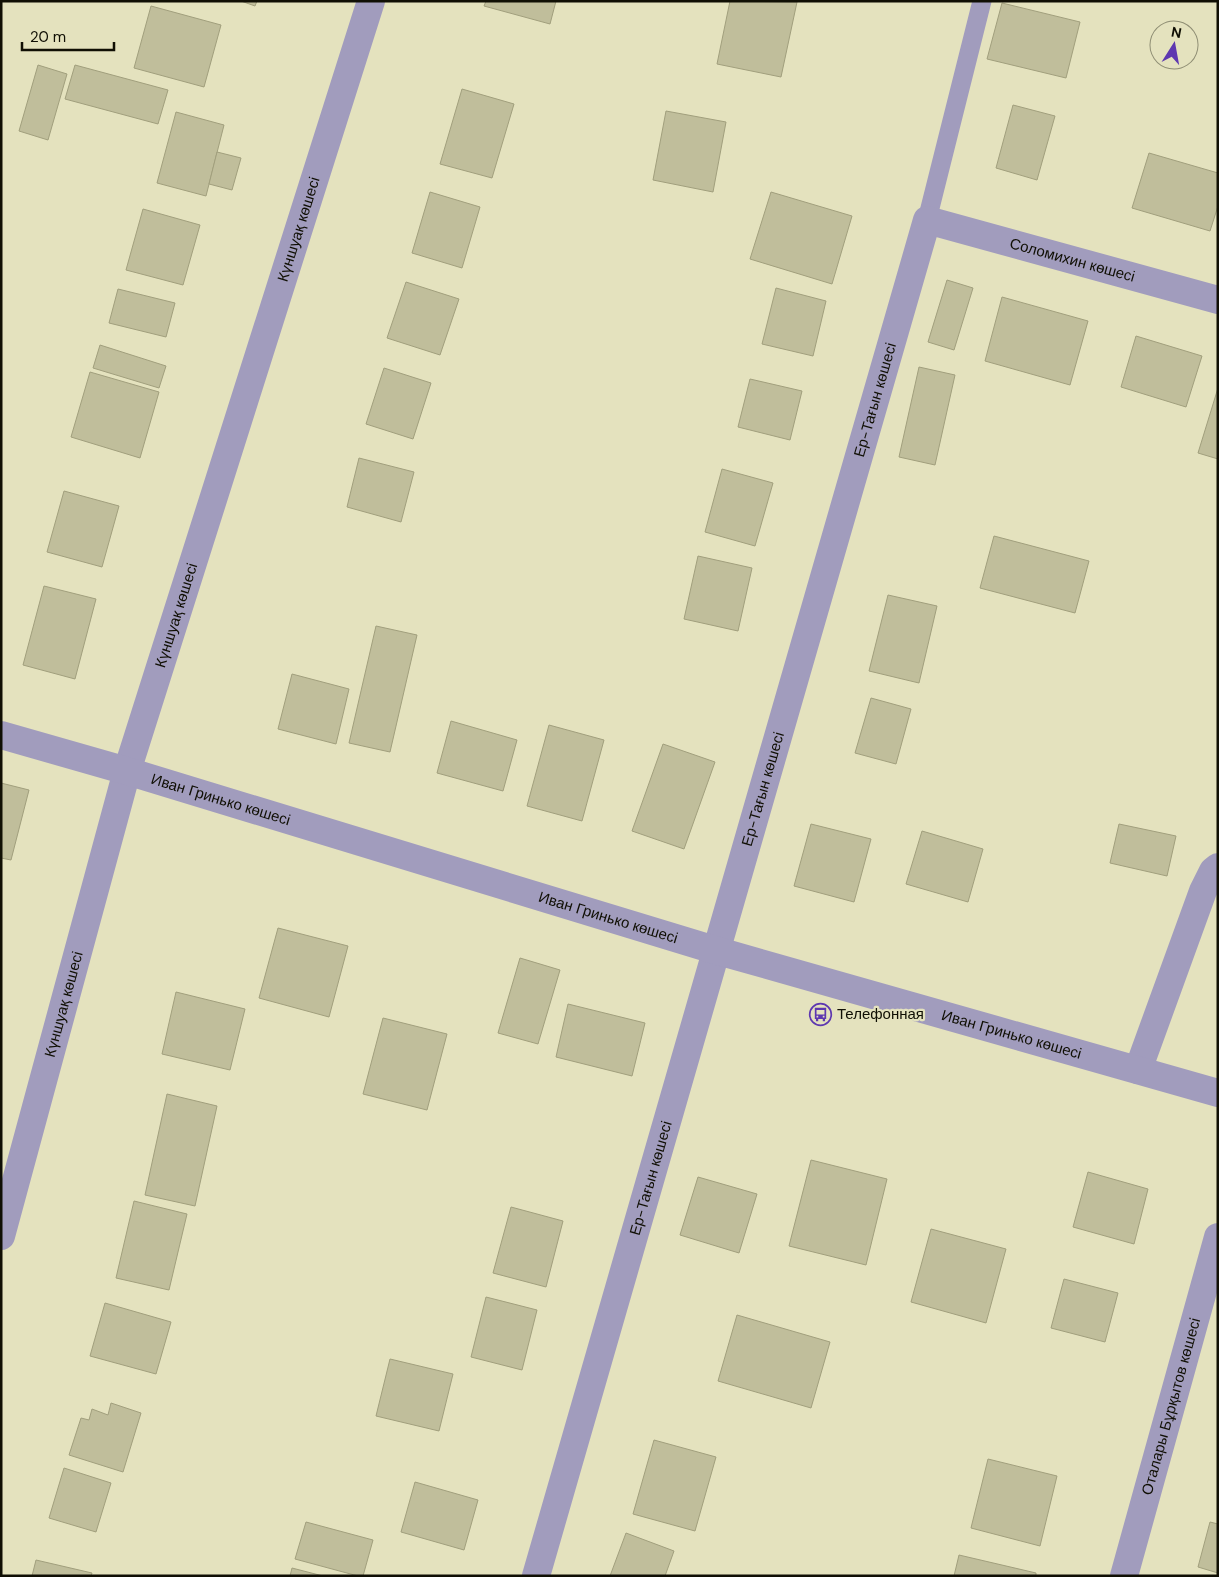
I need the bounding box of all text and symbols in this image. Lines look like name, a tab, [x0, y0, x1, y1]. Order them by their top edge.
scale bar	[22, 20, 115, 52]
north arrow	[1149, 20, 1199, 70]
text: N	[1170, 22, 1183, 42]
text: 20 m	[30, 27, 66, 47]
street label: Күншуақ көшесі	[273, 174, 325, 284]
street label: Соломихин көшесі	[1007, 233, 1137, 287]
street label: Ер-Тағын көшесі	[849, 340, 901, 459]
street label: Күншуақ көшесі	[150, 560, 202, 670]
street label: Ер-Тағын көшесі	[737, 730, 789, 849]
street label: Иван Гринько көшесі	[149, 769, 293, 830]
street label: Иван Гринько көшесі	[536, 887, 680, 948]
street label: Күншуақ көшесі	[40, 949, 88, 1060]
bus stop icon: Телефонная	[809, 1002, 833, 1026]
place label: Телефонная	[837, 1004, 924, 1024]
street label: Иван Гринько көшесі	[939, 1005, 1084, 1064]
street label: Ер-Тағын көшесі	[625, 1119, 677, 1238]
street label: Оталары Бұрқытов көшесі	[1137, 1315, 1205, 1497]

